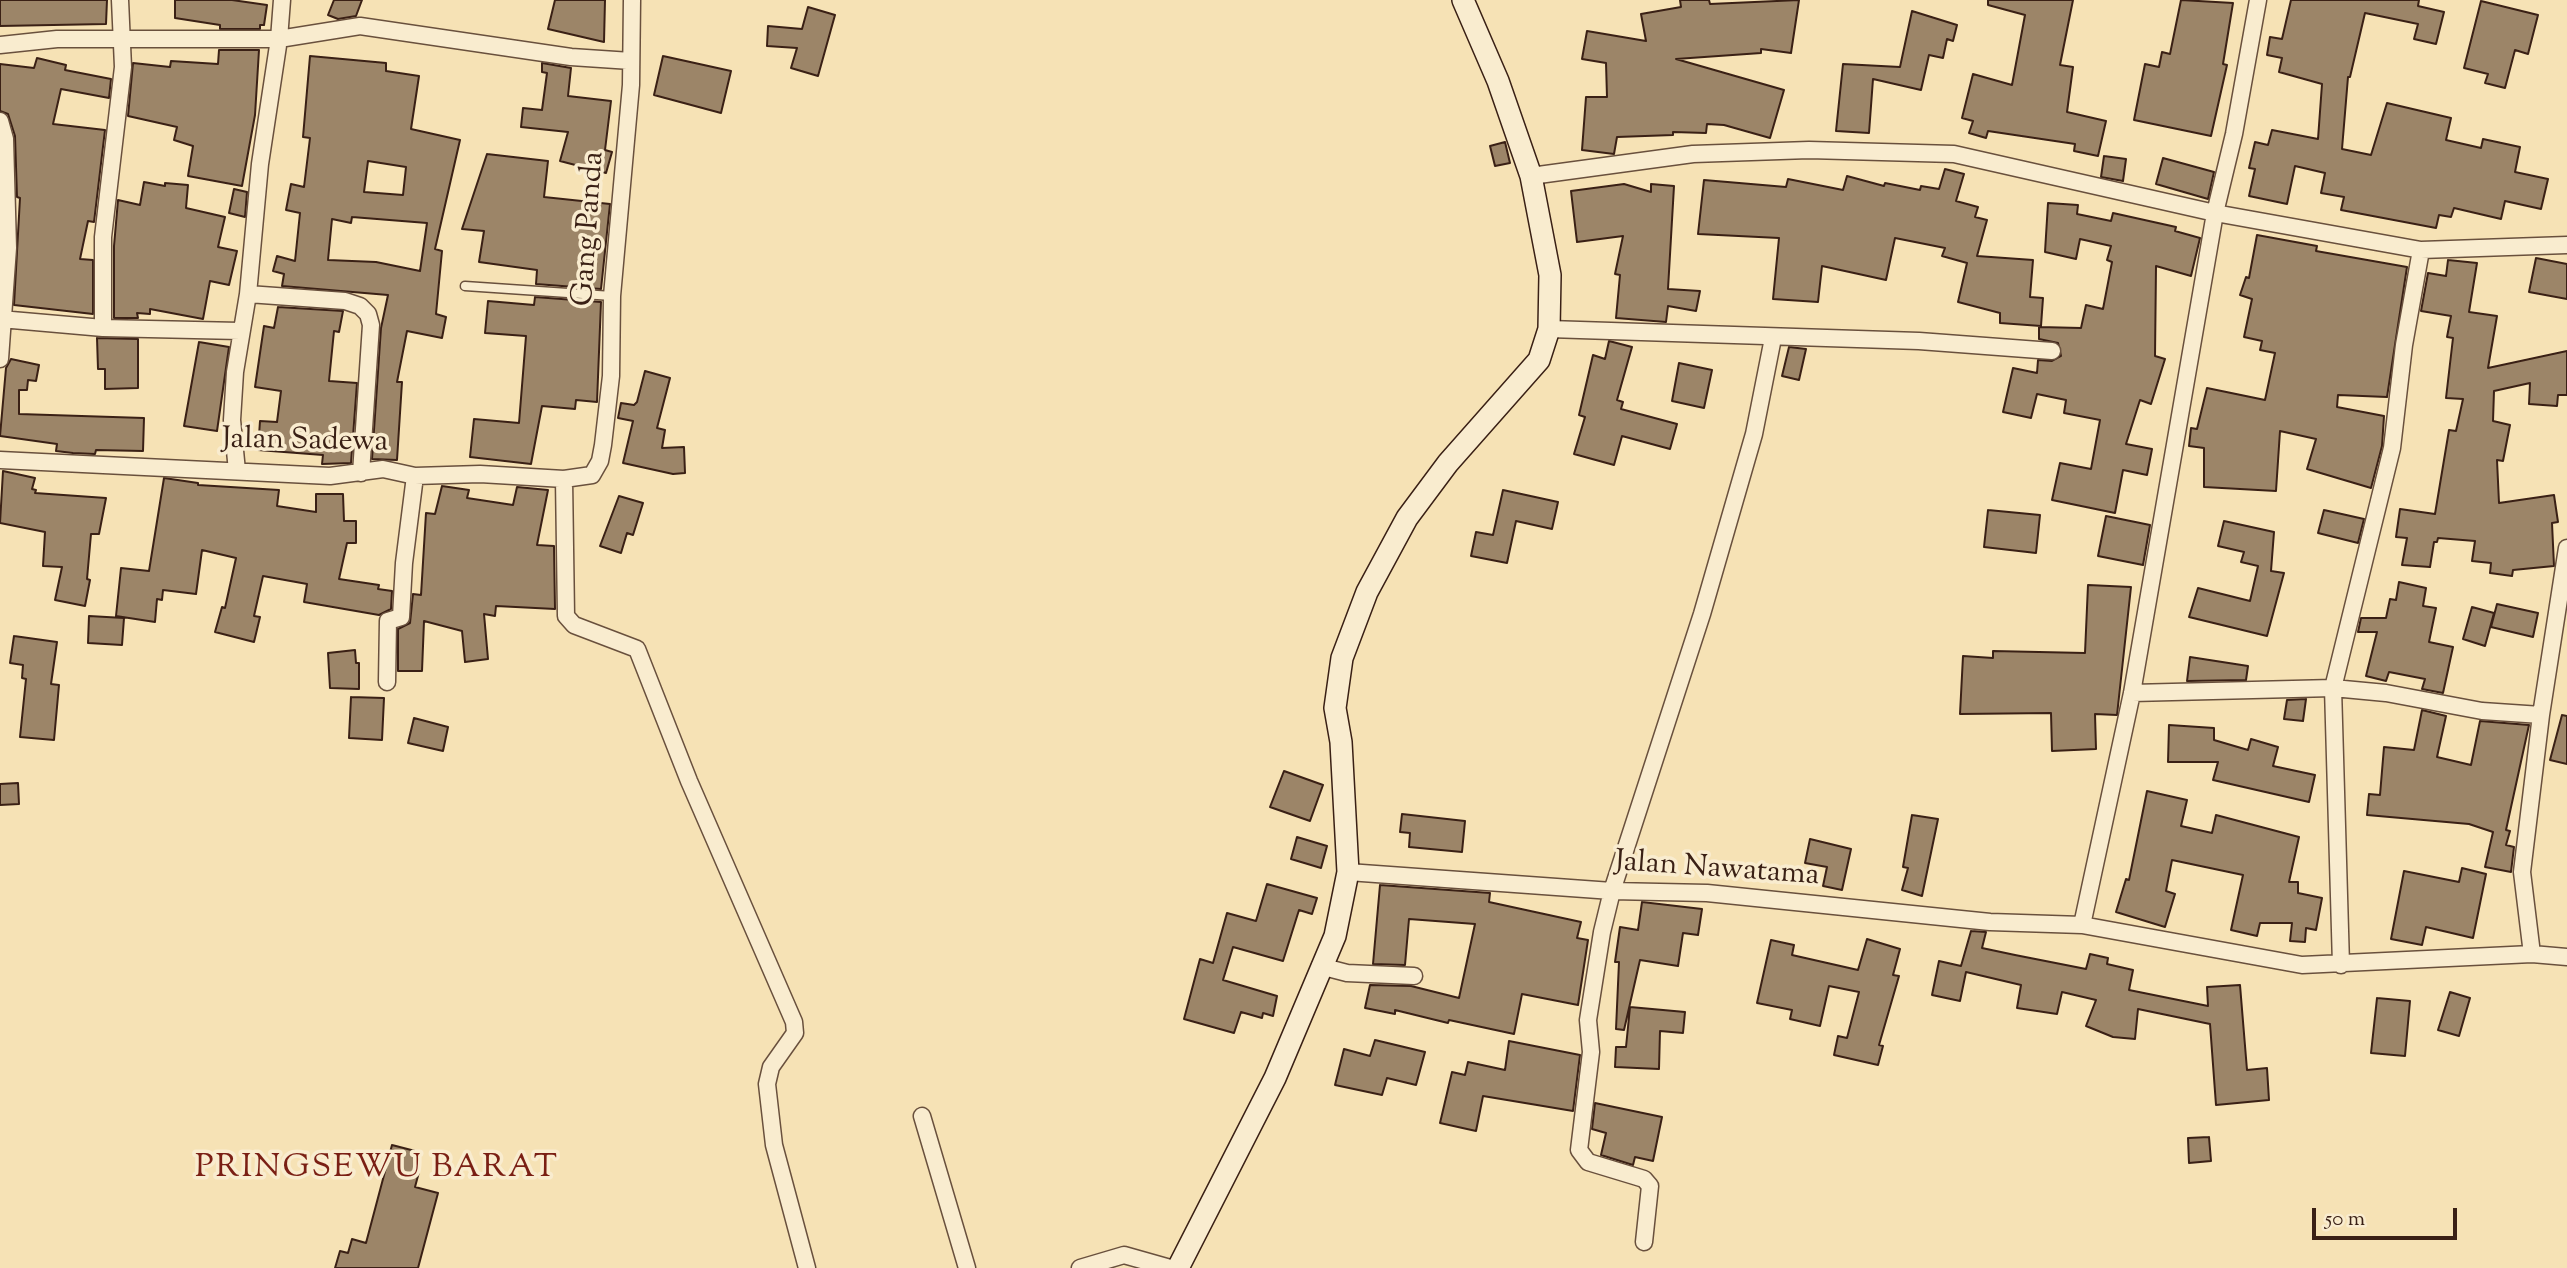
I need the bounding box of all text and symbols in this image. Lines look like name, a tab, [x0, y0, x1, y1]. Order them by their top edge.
street label: Gang Panda	[568, 150, 614, 308]
street label: Jalan Sadewa	[221, 424, 389, 462]
street label: Jalan Nawatama	[1614, 846, 1820, 896]
district label: PRINGSEWU BARAT	[197, 1150, 557, 1190]
scale bar	[2315, 1194, 2460, 1238]
text: 50 m	[2325, 1205, 2365, 1235]

